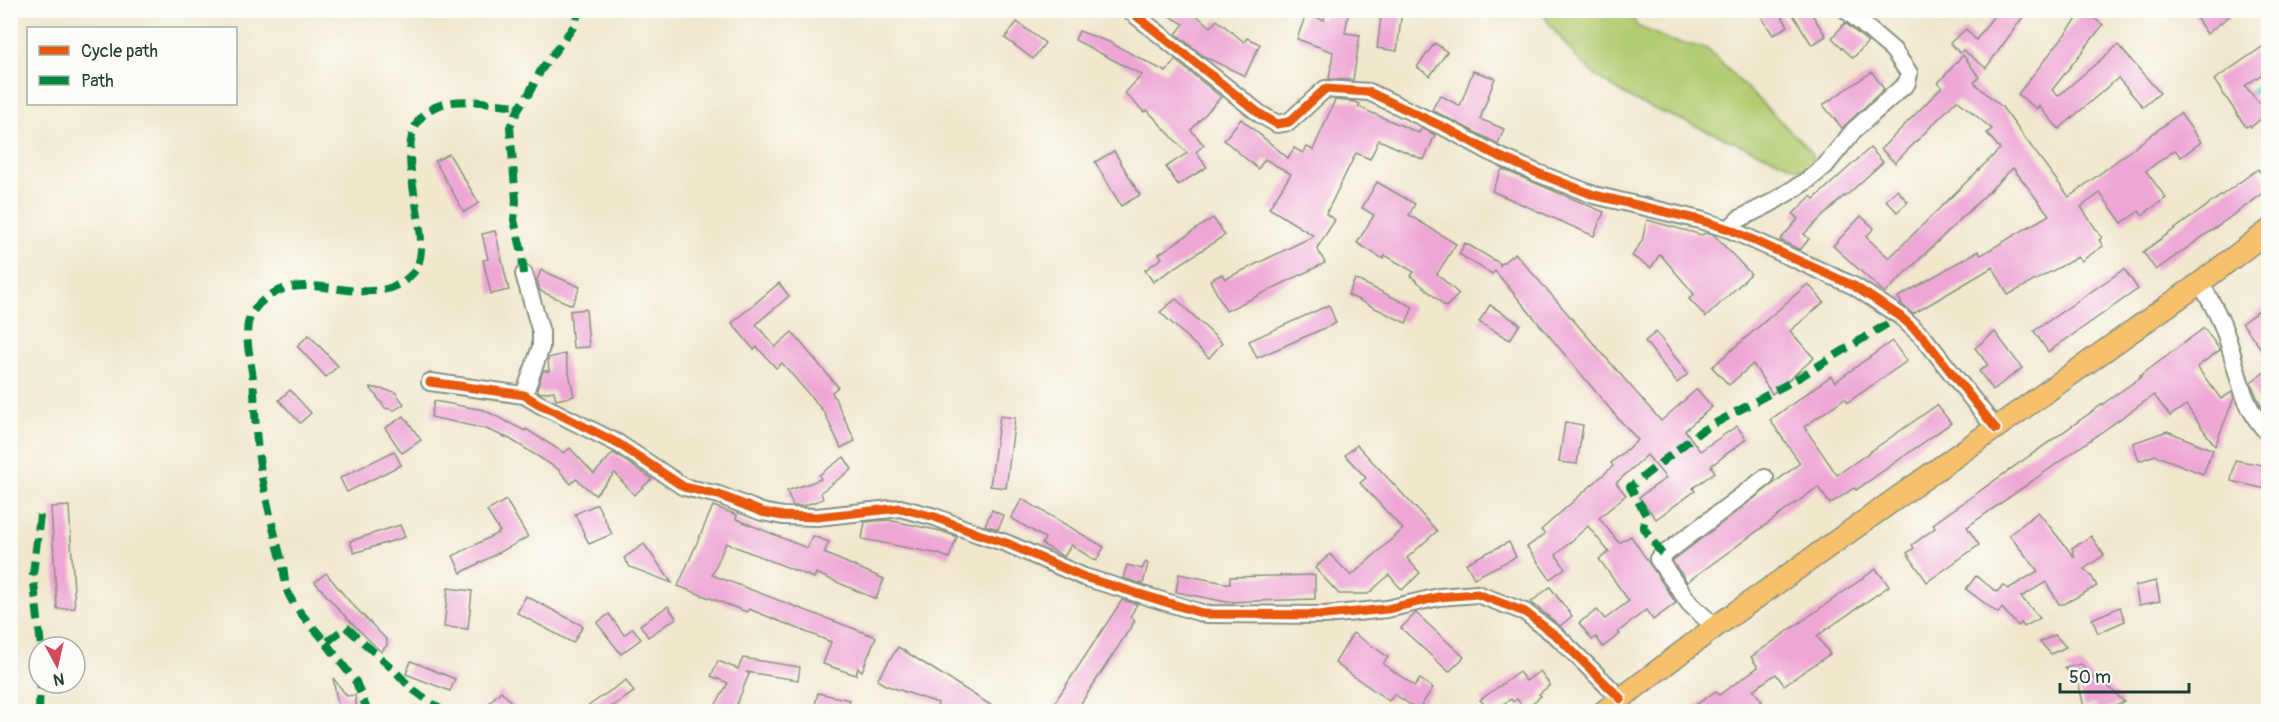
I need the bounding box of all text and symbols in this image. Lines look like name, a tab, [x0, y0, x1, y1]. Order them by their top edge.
legend	[27, 27, 237, 105]
text: Cycle path	[81, 40, 158, 63]
text: Path	[81, 70, 114, 93]
north arrow	[27, 635, 87, 695]
scale bar	[2060, 656, 2189, 694]
text: 50 m	[2069, 666, 2111, 689]
text: N	[52, 668, 66, 690]

